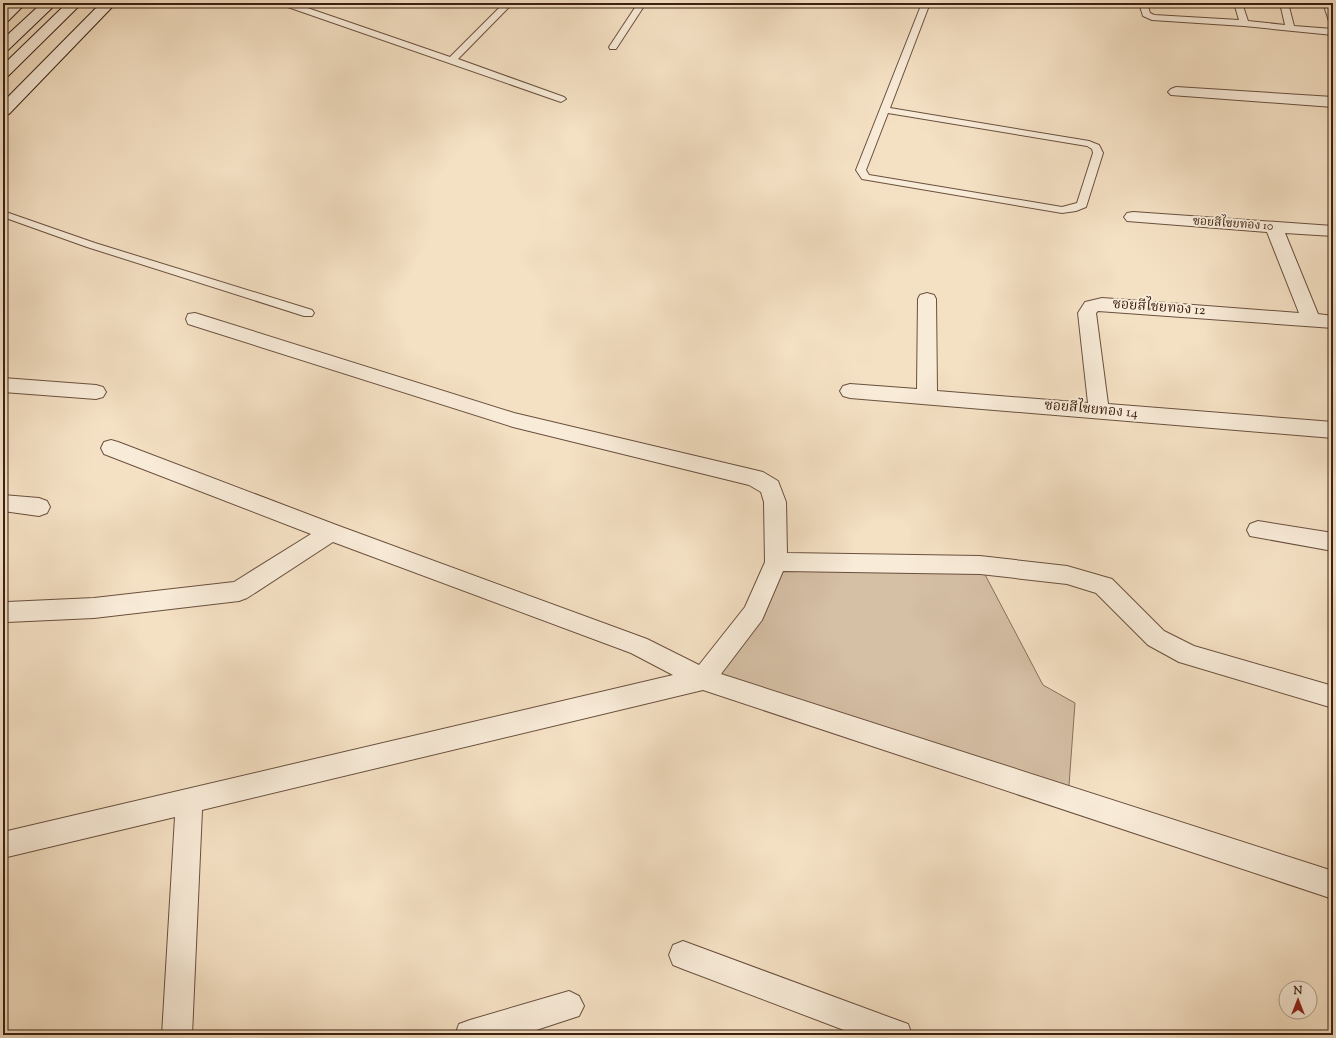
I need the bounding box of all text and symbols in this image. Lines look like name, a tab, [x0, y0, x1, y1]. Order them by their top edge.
street label: ซอยสีไชยทอง 10	[1192, 211, 1274, 236]
street label: ซอยสีไชยทอง 12	[1112, 293, 1207, 321]
street label: ซอยสีไชยทอง 14	[1043, 394, 1139, 424]
north arrow	[1278, 980, 1318, 1020]
text: N	[1293, 983, 1303, 999]

